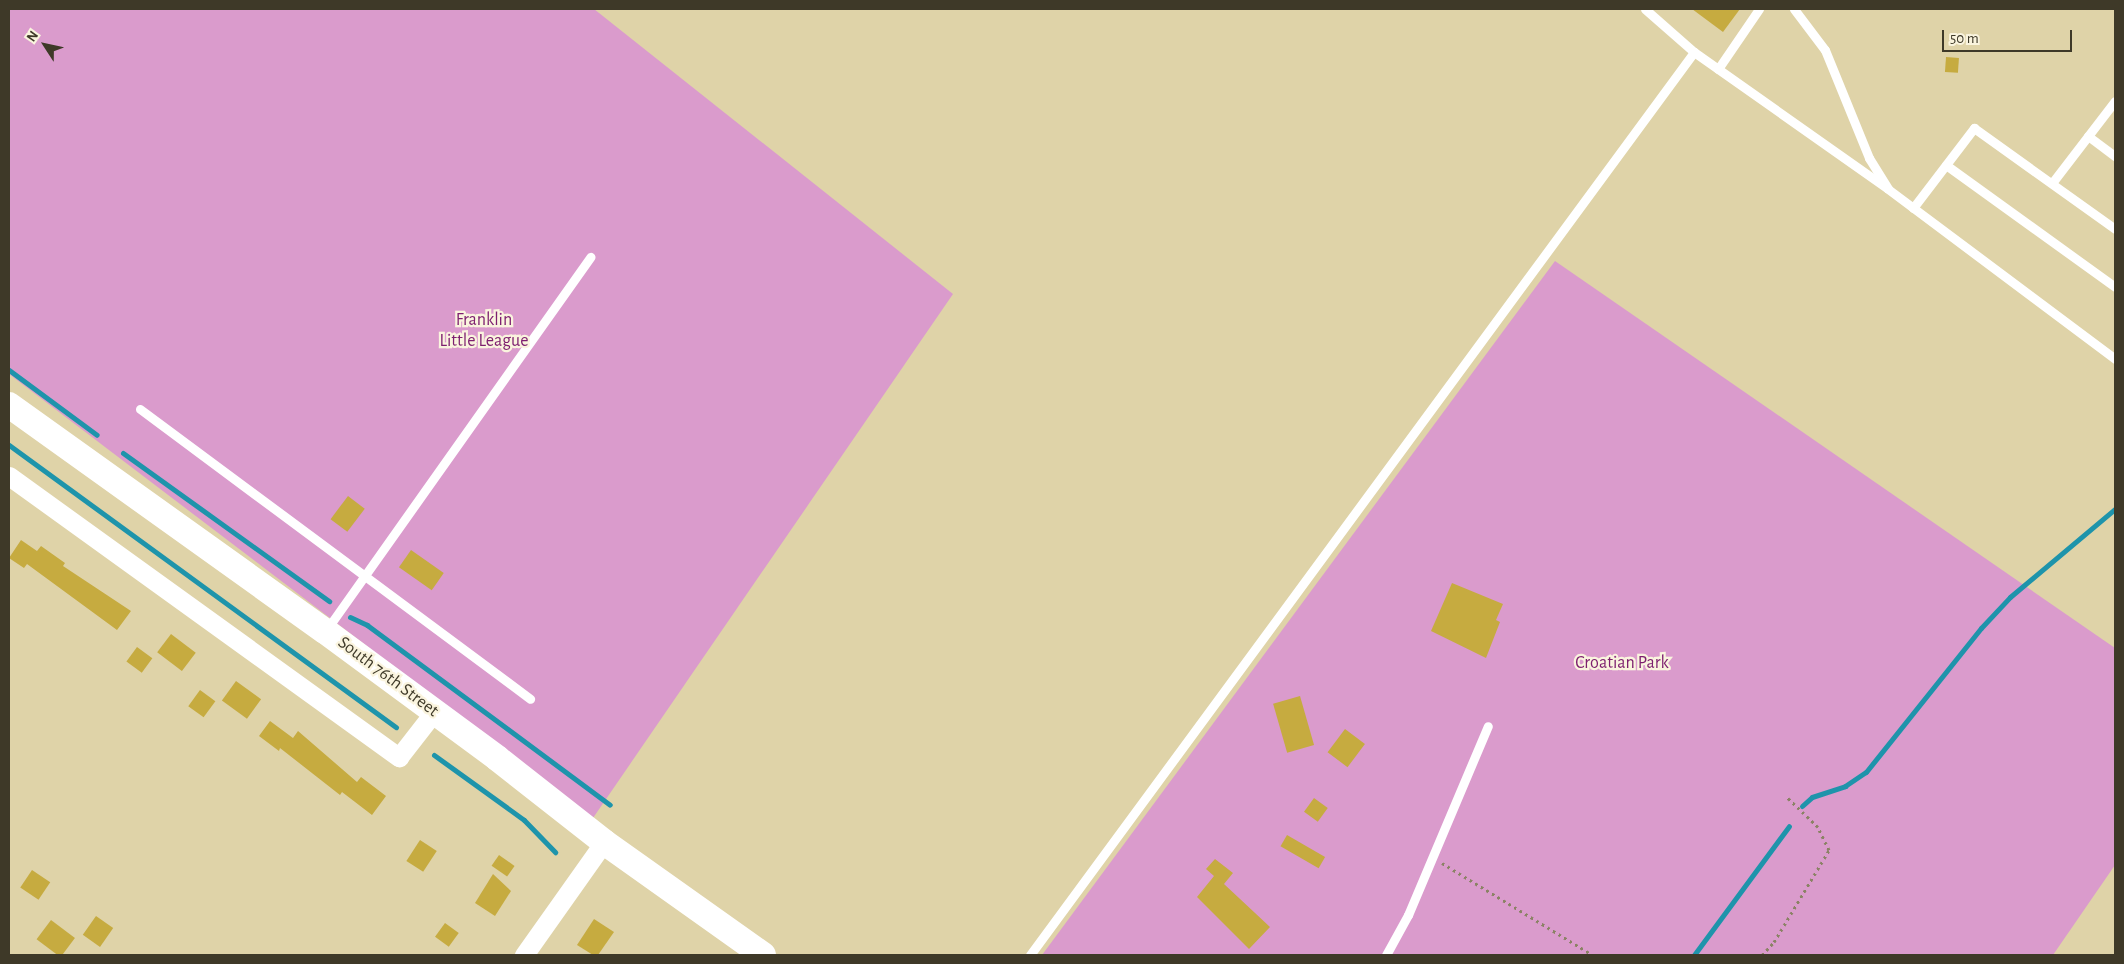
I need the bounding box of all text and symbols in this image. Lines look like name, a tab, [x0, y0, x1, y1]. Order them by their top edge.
north arrow	[20, 20, 70, 70]
scale bar	[1944, 20, 2074, 52]
text: N	[24, 28, 41, 44]
text: 50 m	[1950, 31, 1979, 46]
park label: Franklin Little League	[439, 310, 529, 352]
street label: South 76th Street	[333, 632, 443, 722]
park label: Croatian Park	[1575, 652, 1669, 674]

